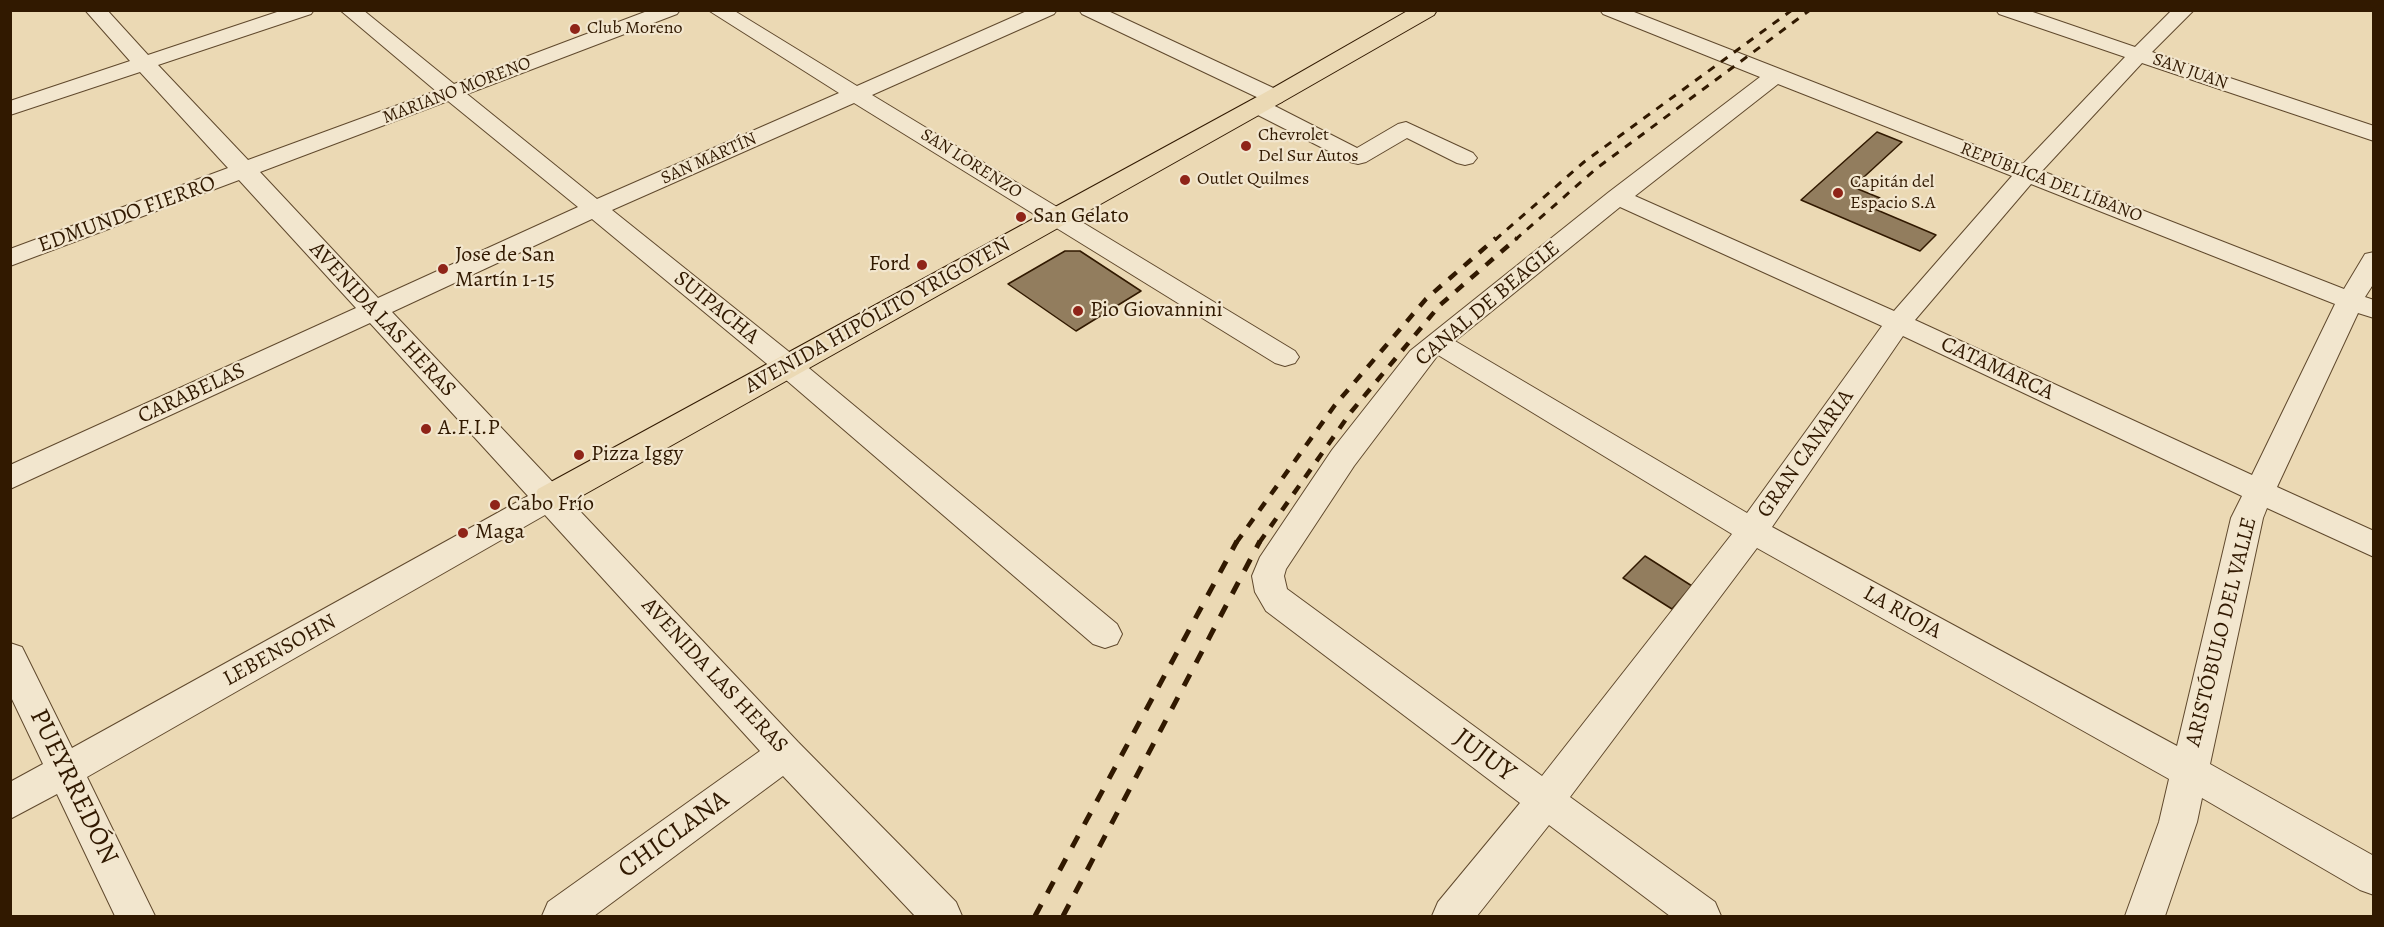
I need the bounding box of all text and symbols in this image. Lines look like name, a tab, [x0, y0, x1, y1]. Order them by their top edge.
place label: Club Moreno	[587, 18, 683, 40]
marker: Club Moreno	[568, 22, 582, 36]
street label: SAN JUAN	[2150, 49, 2230, 95]
street label: MARIANO MORENO	[380, 53, 534, 129]
street label: SAN LORENZO	[916, 124, 1026, 204]
place label: Chevrolet Del Sur Autos	[1258, 125, 1358, 168]
street label: SAN MARTÍN	[658, 128, 760, 190]
street label: REPÚBLICA DEL LÍBANO	[1957, 138, 2145, 228]
marker: Chevrolet Del Sur Autos	[1239, 139, 1253, 153]
place label: Outlet Quilmes	[1197, 169, 1309, 191]
street label: EDMUNDO FIERRO	[35, 171, 219, 259]
place label: Capitán del Espacio S.A	[1850, 172, 1935, 214]
marker: Outlet Quilmes	[1178, 173, 1192, 187]
marker: Capitán del Espacio S.A	[1831, 186, 1845, 200]
place label: San Gelato	[1033, 204, 1129, 230]
marker: San Gelato	[1014, 210, 1028, 224]
street label: AVENIDA HIPÓLITO YRIGOYEN	[741, 232, 1015, 400]
street label: CANAL DE BEAGLE	[1410, 236, 1566, 372]
street label: AVENIDA LAS HERAS	[303, 237, 461, 403]
place label: Jose de San Martín 1-15	[455, 243, 555, 294]
place label: Ford	[869, 252, 910, 278]
marker: Ford	[915, 258, 929, 272]
marker: Jose de San Martín 1-15	[436, 262, 450, 276]
street label: SUIPACHA	[668, 266, 764, 350]
place label: Pio Giovannini	[1090, 298, 1223, 324]
marker: Pio Giovannini	[1071, 304, 1085, 318]
street label: CATAMARCA	[1936, 331, 2058, 407]
street label: CARABELAS	[134, 358, 250, 430]
street label: GRAN CANARIA	[1752, 385, 1860, 523]
place label: A.F.I.P	[438, 416, 500, 442]
marker: A.F.I.P	[419, 422, 433, 436]
place label: Pizza Iggy	[591, 442, 683, 468]
marker: Pizza Iggy	[572, 448, 586, 462]
place label: Cabo Frío	[507, 492, 594, 518]
marker: Cabo Frío	[488, 498, 502, 512]
street label: ARISTÓBULO DEL VALLE	[2181, 515, 2263, 749]
place label: Maga	[475, 520, 525, 546]
marker: Maga	[456, 526, 470, 540]
street label: LA RIOJA	[1858, 581, 1946, 645]
street label: AVENIDA LAS HERAS	[635, 593, 793, 759]
street label: LEBENSOHN	[219, 609, 341, 693]
street label: PUEYRREDÓN	[21, 704, 125, 870]
street label: JUJUY	[1447, 722, 1521, 790]
street label: CHICLANA	[612, 784, 736, 886]

